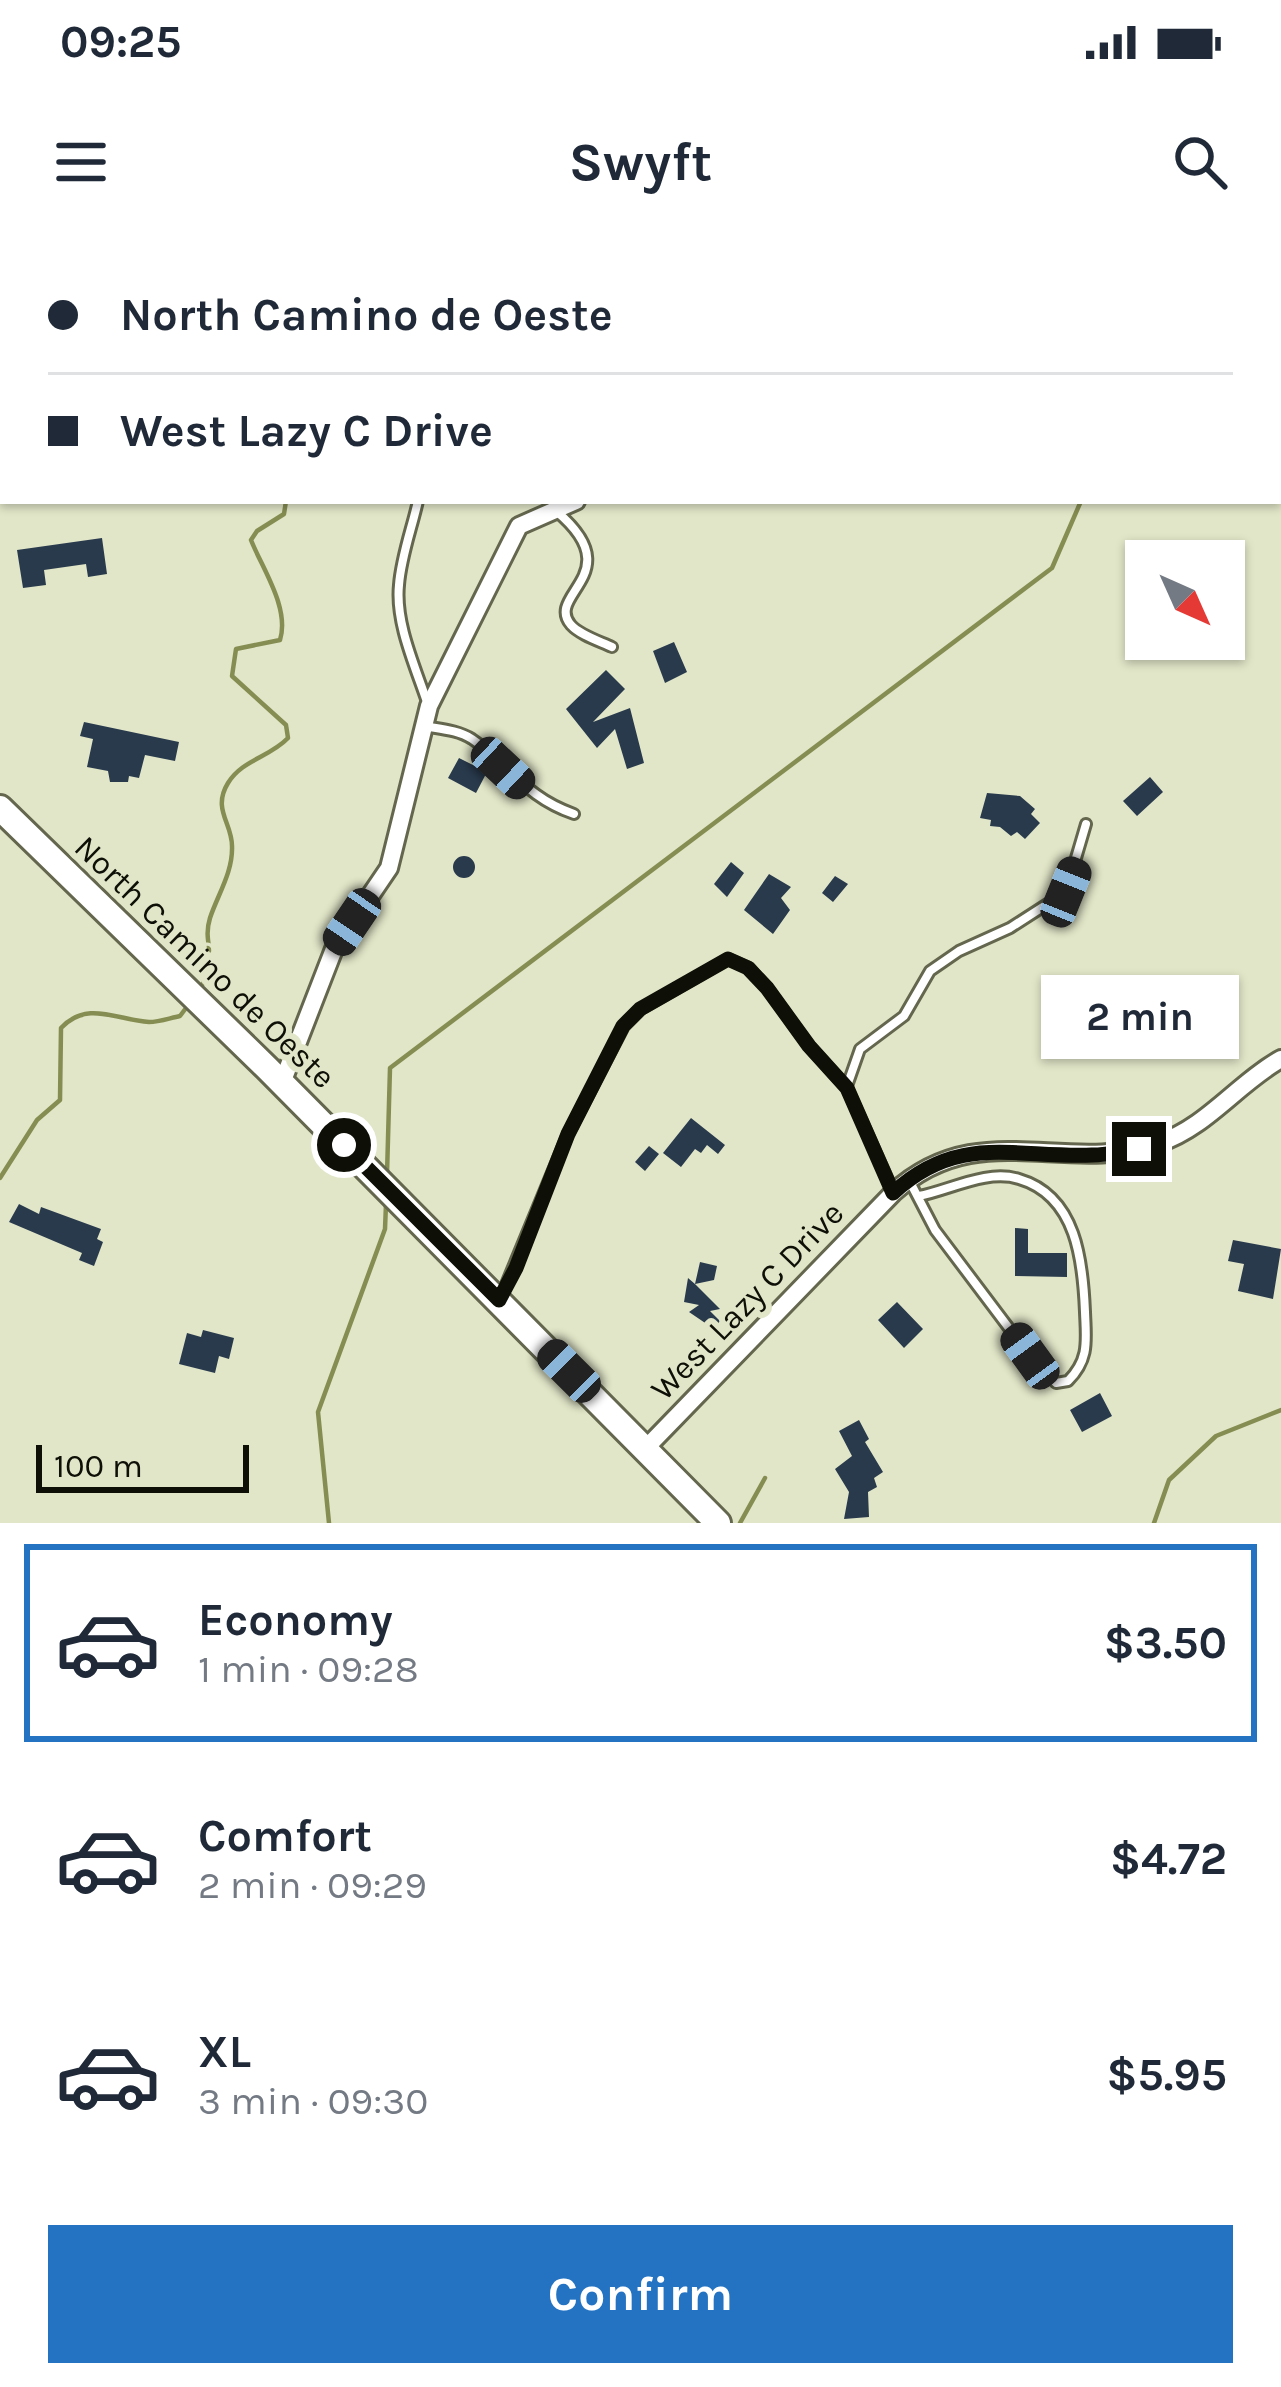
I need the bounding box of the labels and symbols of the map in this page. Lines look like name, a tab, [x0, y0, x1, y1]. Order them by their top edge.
north arrow	[1125, 540, 1245, 660]
car	[464, 730, 542, 806]
street label: North Camino de Oeste	[67, 828, 343, 1096]
car	[1036, 852, 1096, 932]
car	[317, 882, 387, 962]
callout: 2 min	[1040, 975, 1238, 1059]
route start	[317, 1118, 371, 1172]
route end	[1112, 1122, 1166, 1176]
street label: West Lazy C Drive	[643, 1194, 851, 1408]
car	[994, 1316, 1066, 1396]
car	[531, 1333, 607, 1409]
scale bar	[36, 1439, 249, 1492]

